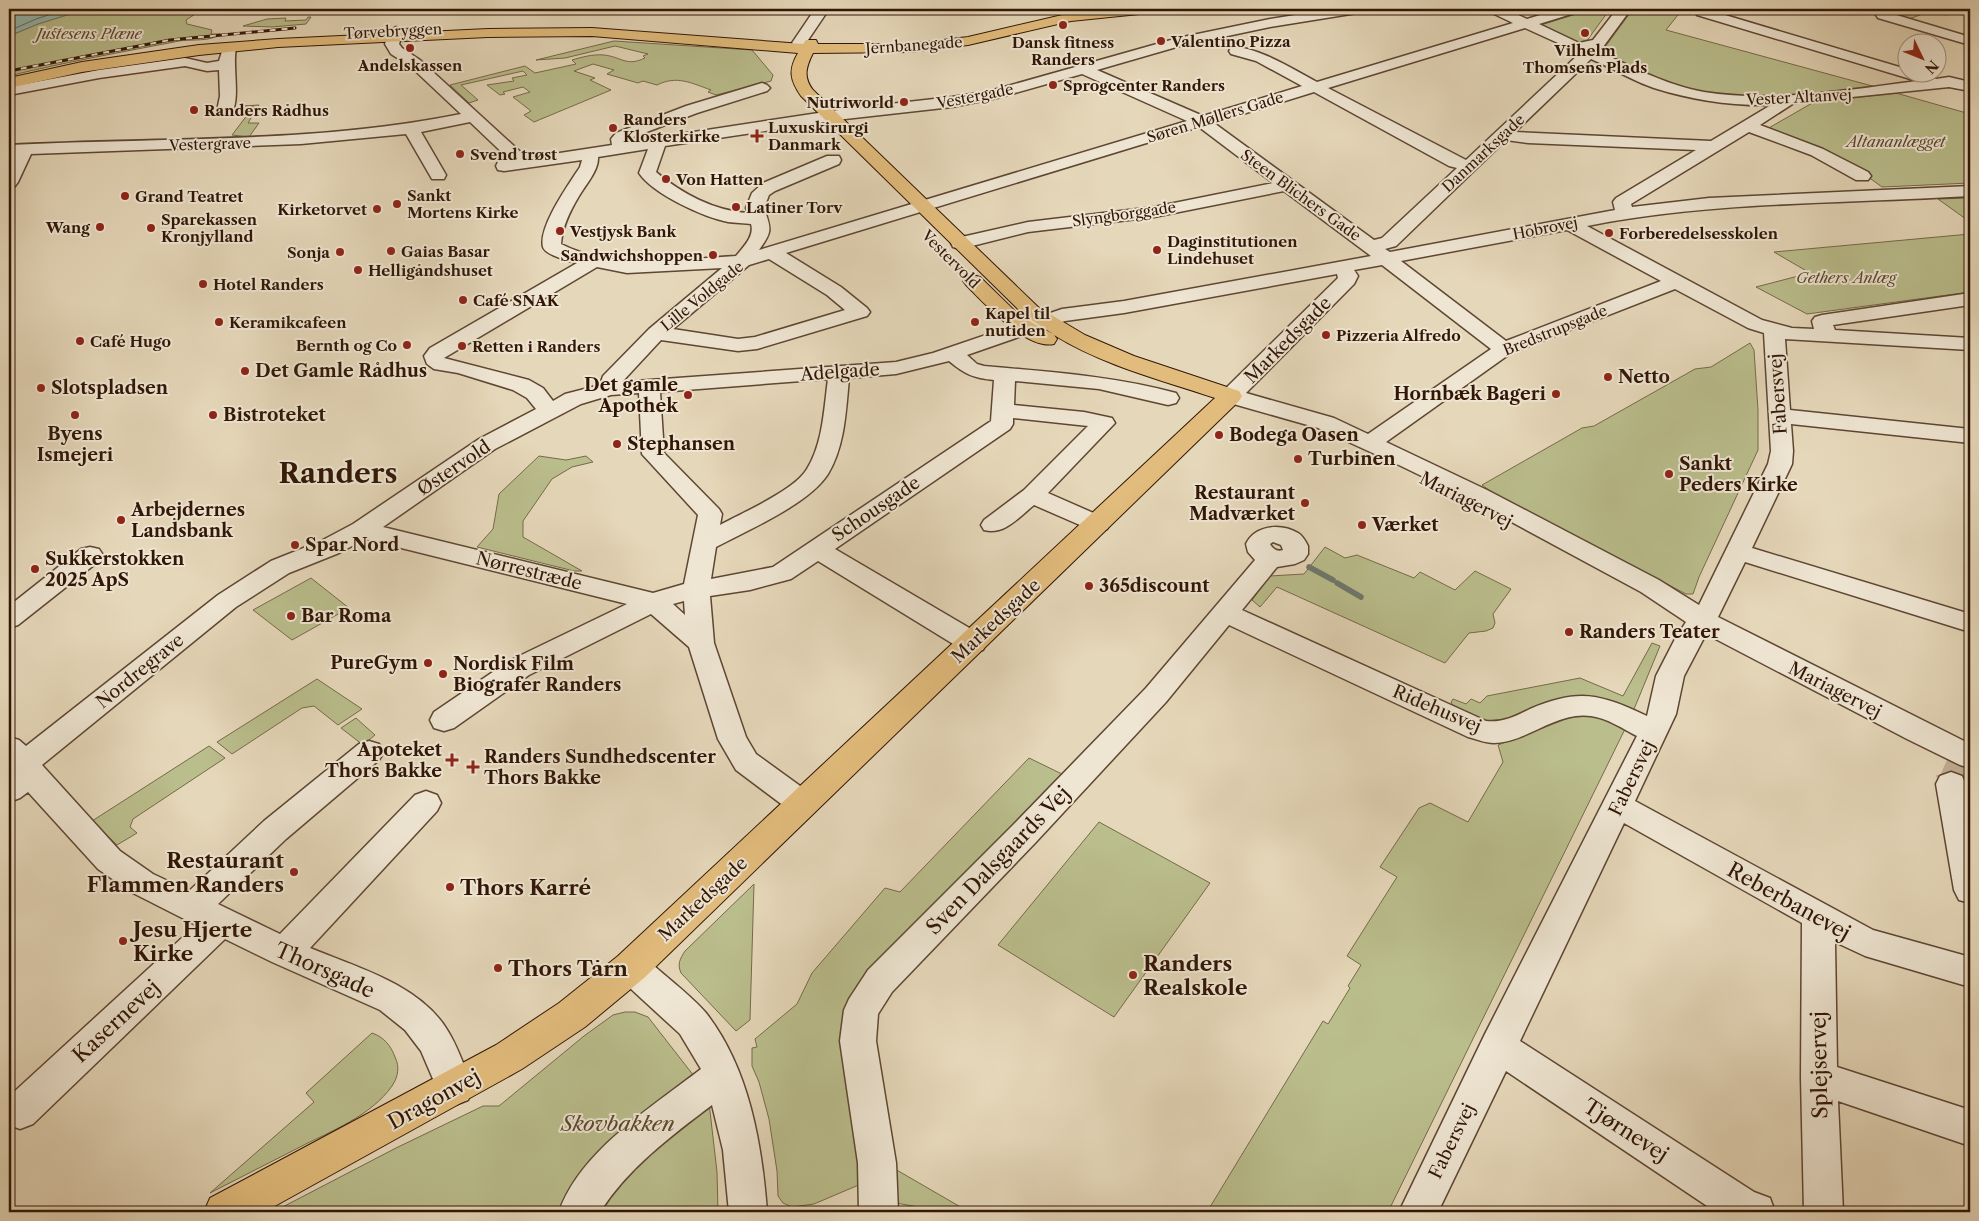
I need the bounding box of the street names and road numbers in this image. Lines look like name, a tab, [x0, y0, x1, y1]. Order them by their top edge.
street label: Tørvebryggen	[343, 19, 443, 43]
street label: Jernbanegade	[863, 32, 963, 58]
street label: Vestergade	[934, 79, 1015, 113]
street label: Vester Altanvej	[1745, 85, 1852, 109]
street label: Søren Møllers Gade	[1144, 87, 1286, 147]
street label: Danmarksgade	[1438, 110, 1528, 196]
street label: Vestergrave	[168, 133, 251, 155]
street label: Steen Blichers Gade	[1237, 145, 1365, 245]
street label: Slyngborggade	[1071, 197, 1177, 231]
street label: Hobrovej	[1511, 212, 1579, 244]
street label: Vestervold	[917, 225, 984, 292]
street label: Lille Voldgade	[657, 257, 747, 335]
street label: Markedsgade	[1240, 292, 1336, 388]
street label: Bredstrupsgade	[1500, 301, 1610, 359]
street label: Fabersvej	[1764, 353, 1792, 435]
street label: Adelgade	[799, 358, 880, 386]
street label: Østervold	[413, 436, 495, 500]
street label: Mariagervej	[1416, 467, 1516, 533]
street label: Schousgade	[828, 472, 924, 546]
street label: Nørrestræde	[474, 547, 584, 595]
street label: Markedsgade	[947, 574, 1045, 668]
street label: Nordregrave	[92, 629, 188, 713]
street label: Mariagervej	[1785, 657, 1885, 723]
street label: Ridehusvej	[1389, 680, 1485, 738]
street label: Fabersvej	[1604, 737, 1660, 819]
street label: Sven Dalsgaards Vej	[921, 781, 1075, 939]
street label: Markedsgade	[654, 852, 752, 946]
street label: Reberbanevej	[1723, 857, 1855, 945]
street label: Thorsgade	[271, 937, 379, 1003]
street label: Kasernevej	[67, 974, 165, 1068]
street label: Splejservej	[1806, 1011, 1832, 1119]
street label: Dragonvej	[383, 1063, 485, 1135]
street label: Tjørnevej	[1579, 1093, 1673, 1167]
street label: Fabersvej	[1424, 1100, 1480, 1182]

